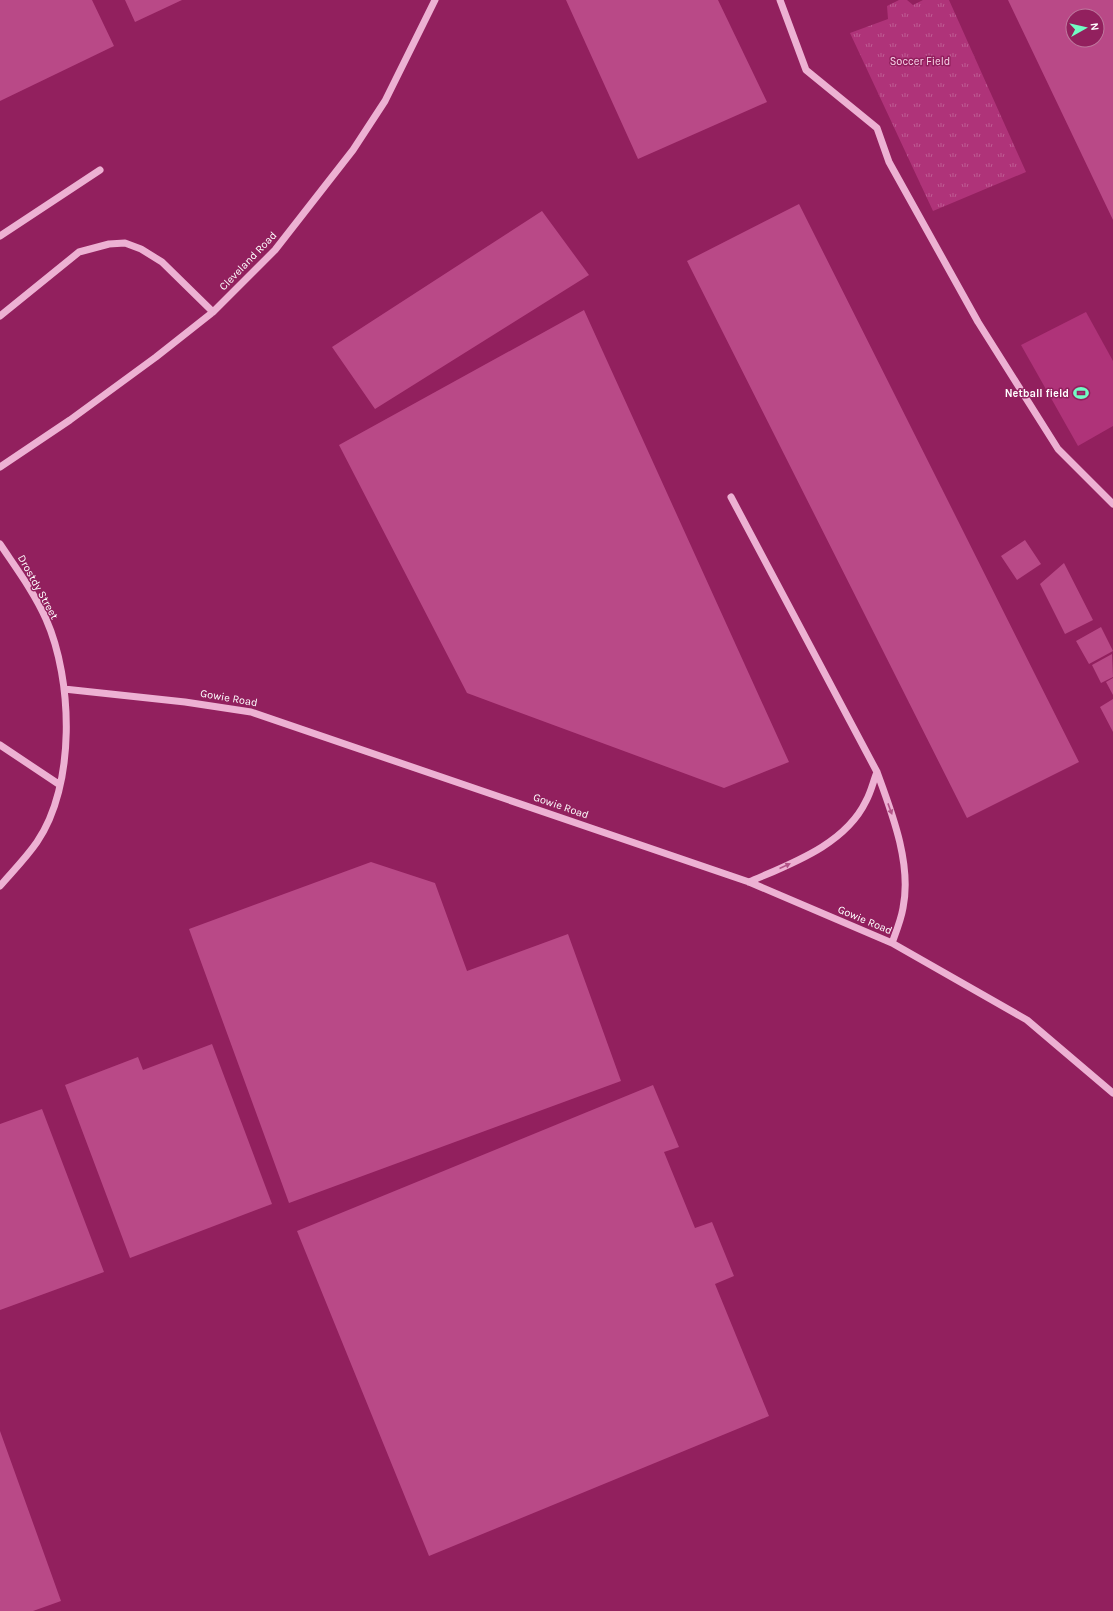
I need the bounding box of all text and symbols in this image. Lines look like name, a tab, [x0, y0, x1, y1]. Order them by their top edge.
north arrow	[1065, 8, 1105, 48]
text: N	[1087, 22, 1101, 31]
park label: Soccer Field	[890, 55, 950, 68]
street label: Cleveland Road	[217, 229, 279, 293]
sports icon: Netball field	[1072, 384, 1090, 402]
place label: Netball field	[1005, 387, 1069, 400]
street label: Drostdy Street	[15, 553, 61, 621]
street label: Gowie Road	[199, 687, 259, 709]
street label: Gowie Road	[531, 790, 591, 822]
one-way arrow	[888, 803, 894, 815]
one-way arrow	[779, 863, 790, 869]
street label: Gowie Road	[836, 903, 894, 937]

